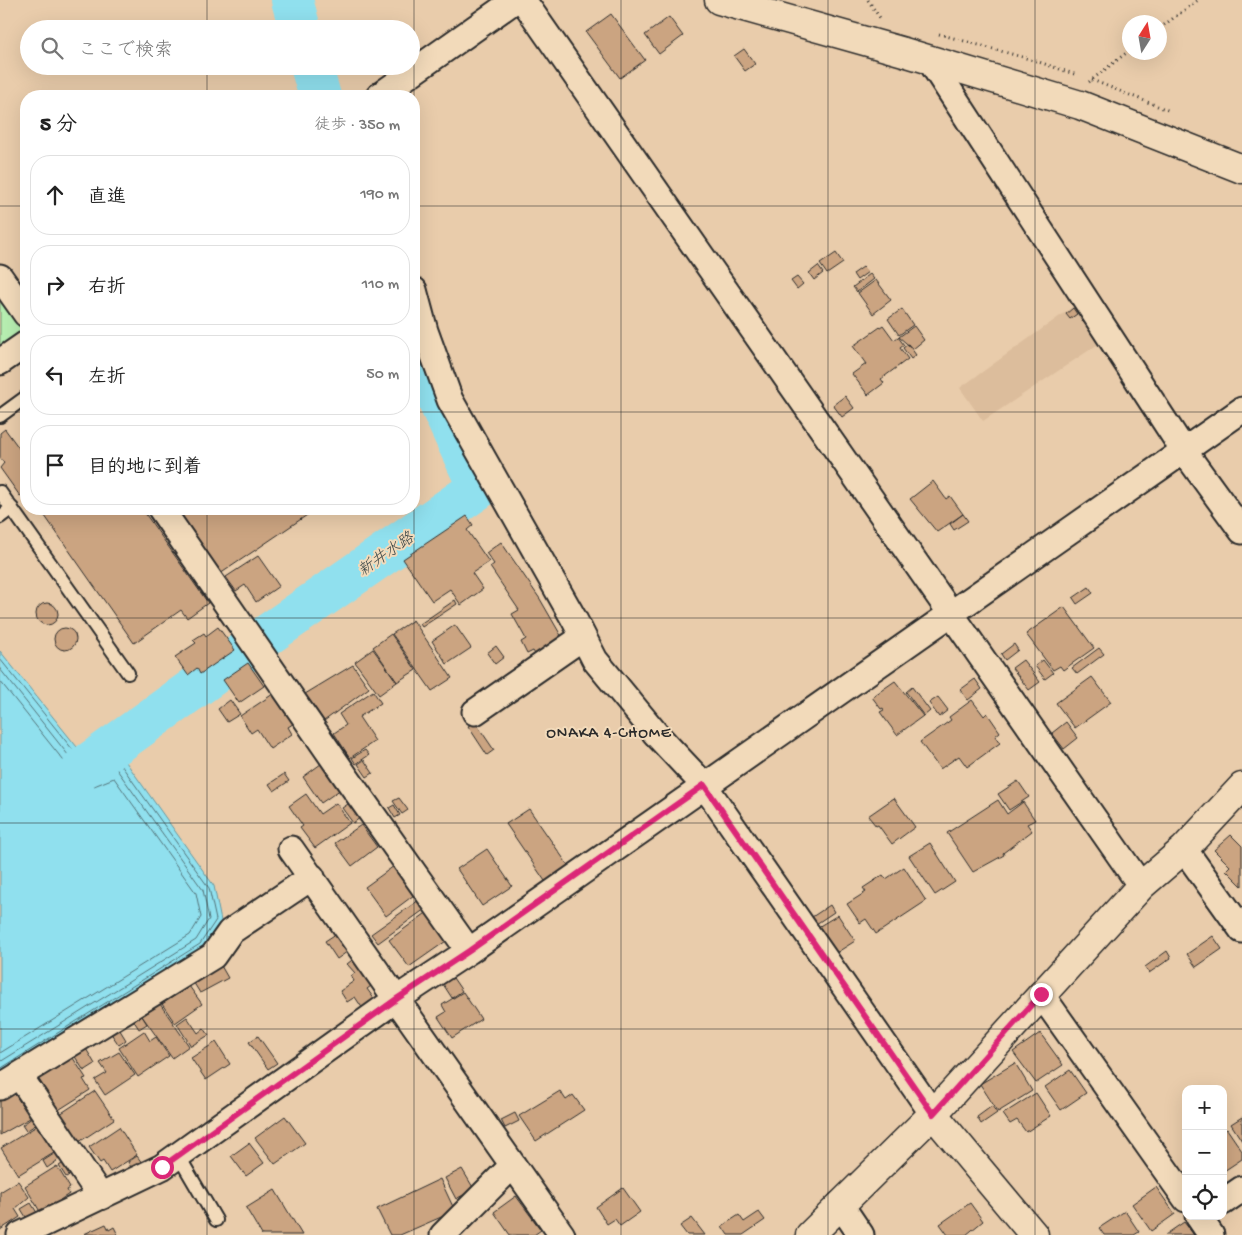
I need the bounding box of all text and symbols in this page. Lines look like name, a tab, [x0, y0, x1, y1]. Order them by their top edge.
north arrow	[1122, 15, 1167, 60]
search box	[20, 20, 420, 75]
icon: search	[38, 34, 66, 62]
text: ここで検索	[78, 40, 173, 63]
text: 5 分	[40, 114, 77, 139]
text: 徒歩 · 350 m	[314, 117, 400, 136]
icon: ahead	[41, 181, 69, 209]
text: 190 m	[360, 186, 399, 205]
text: 直進	[88, 187, 126, 210]
icon: right	[41, 271, 69, 299]
text: 110 m	[362, 276, 399, 295]
text: 右折	[88, 277, 126, 300]
icon: left	[41, 361, 69, 389]
text: 50 m	[366, 366, 399, 385]
text: 左折	[88, 367, 126, 390]
icon: arrive	[41, 451, 69, 479]
text: 目的地に到着	[88, 457, 202, 480]
water label: 新井水路	[355, 528, 419, 582]
district label: ONAKA 4-CHOME	[546, 725, 672, 744]
route end	[1030, 983, 1053, 1006]
map controls	[1182, 1085, 1227, 1220]
button: +	[1182, 1085, 1227, 1130]
button: −	[1182, 1130, 1227, 1175]
route start	[151, 1156, 174, 1179]
button: locate	[1182, 1175, 1227, 1220]

